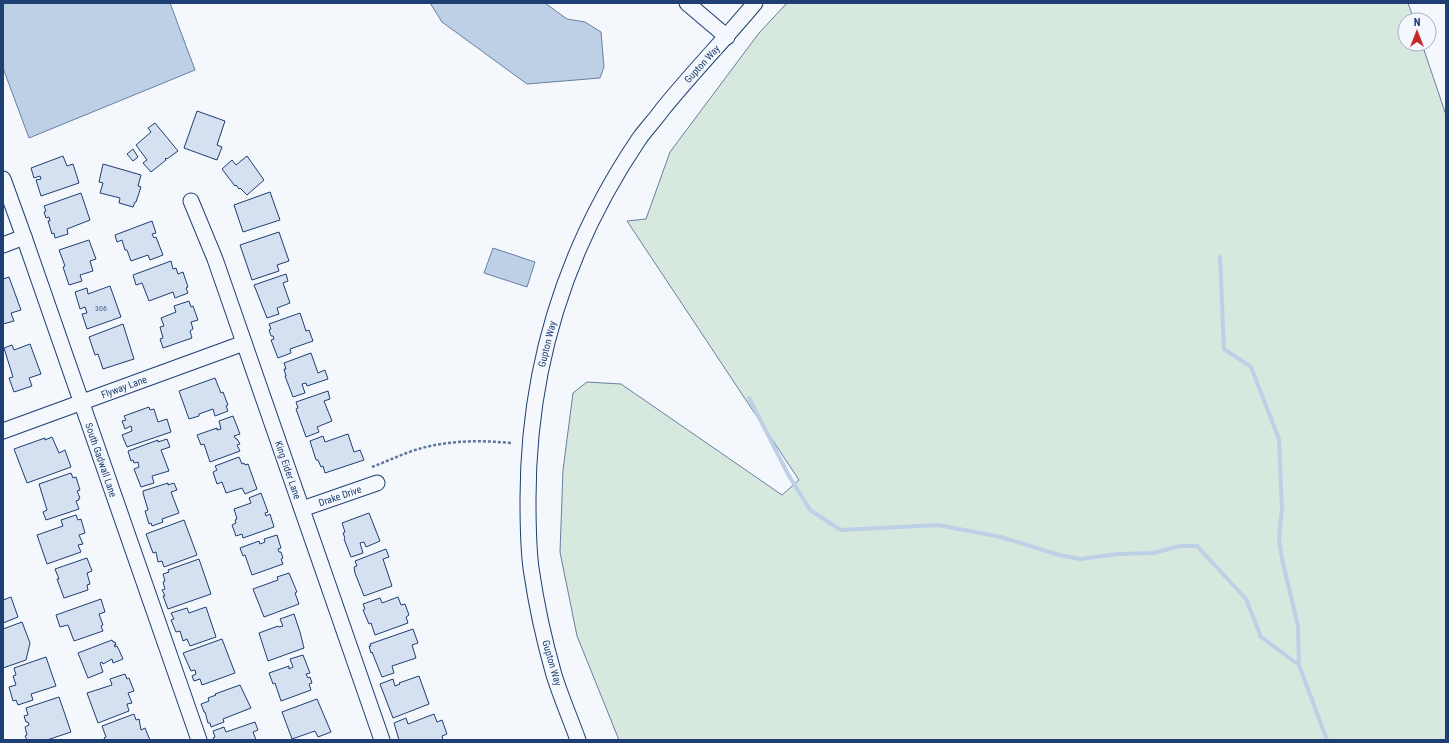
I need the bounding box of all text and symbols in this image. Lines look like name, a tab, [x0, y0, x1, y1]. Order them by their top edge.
north arrow	[1397, 12, 1437, 52]
text: N	[1414, 16, 1421, 29]
street label: Gupton Way	[682, 43, 722, 85]
house number: 306	[95, 304, 107, 313]
street label: Gupton Way	[536, 320, 558, 368]
street label: Flyway Lane	[100, 374, 149, 400]
street label: South Gadwall Lane	[83, 421, 119, 499]
street label: King Eider Lane	[273, 439, 303, 501]
street label: Drake Drive	[317, 483, 363, 508]
street label: Gupton Way	[540, 639, 564, 687]

